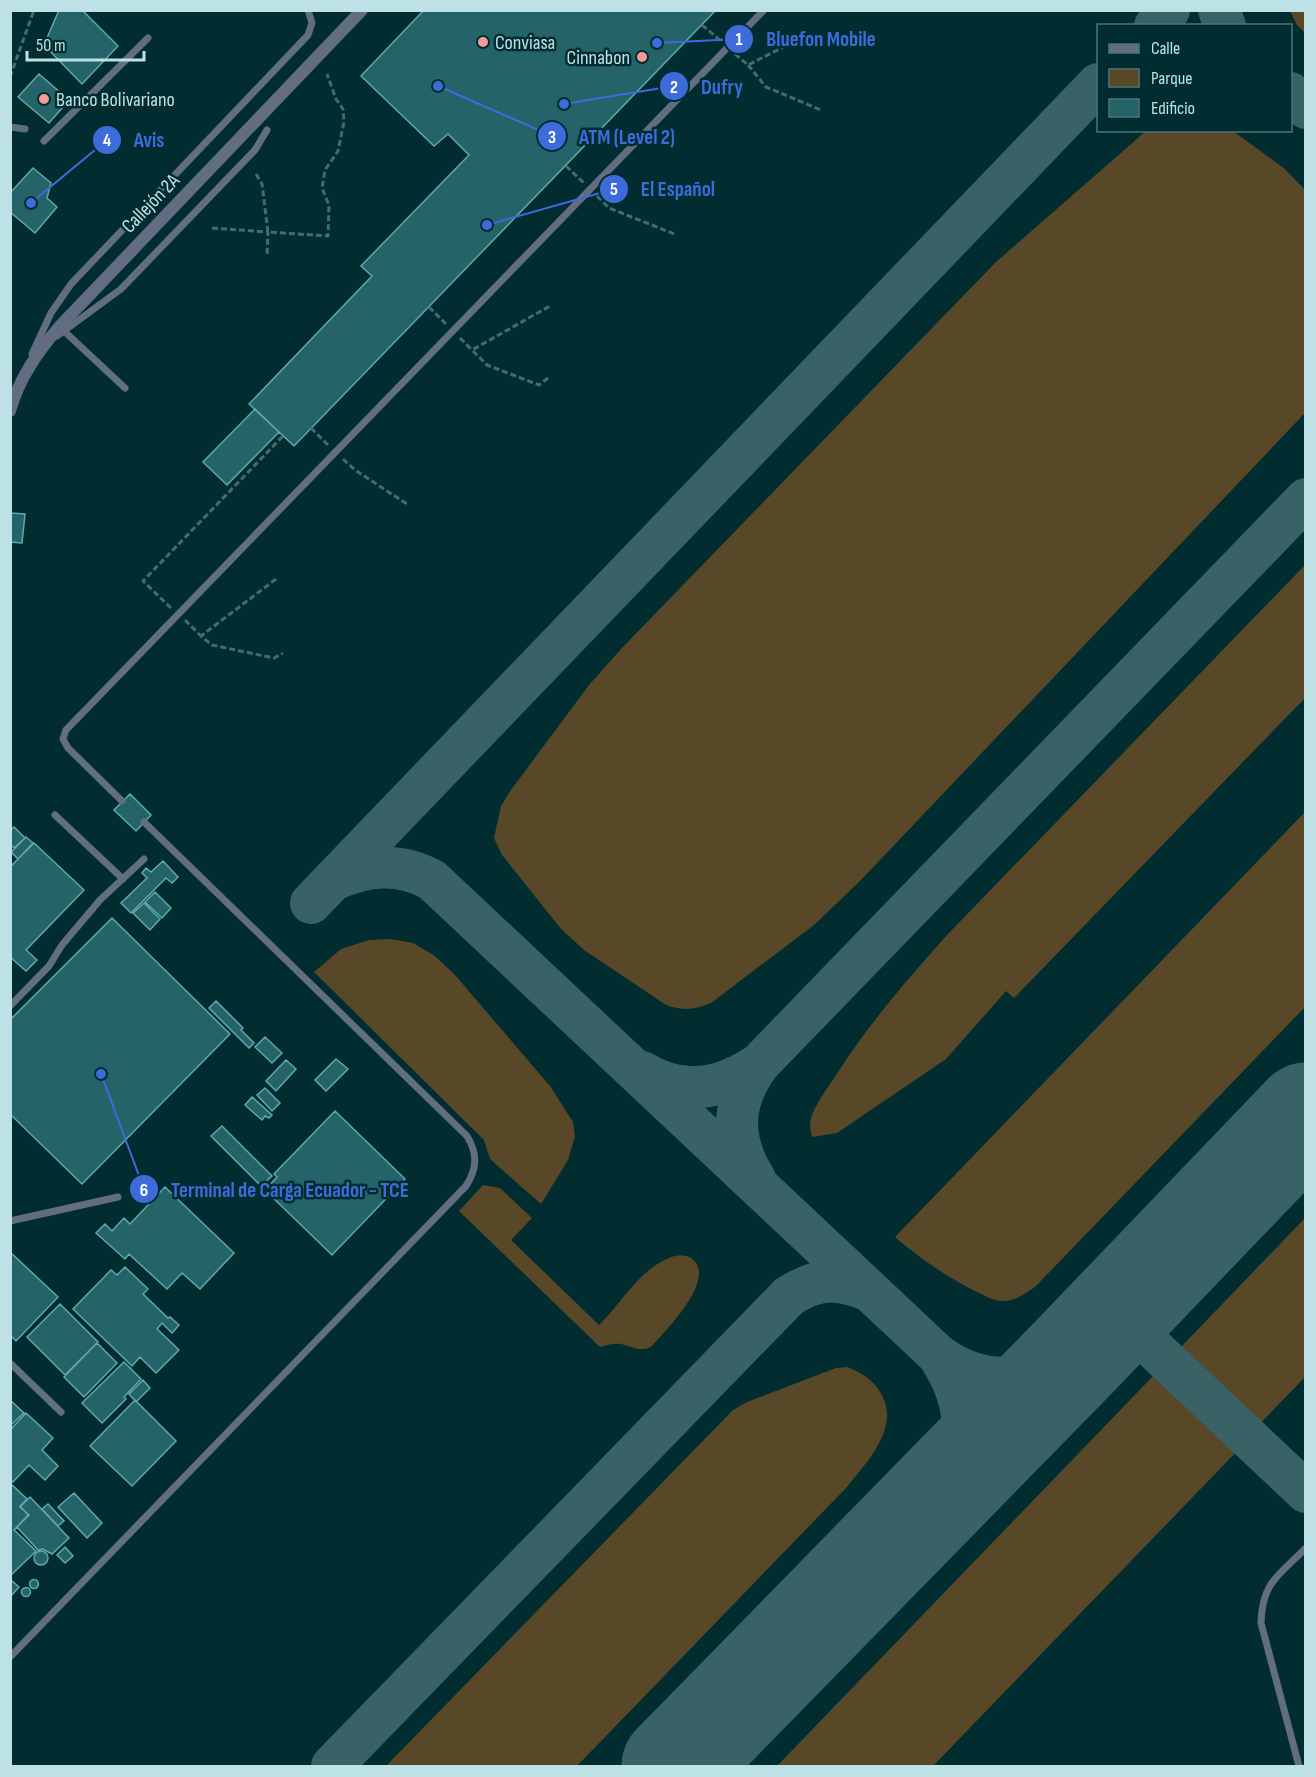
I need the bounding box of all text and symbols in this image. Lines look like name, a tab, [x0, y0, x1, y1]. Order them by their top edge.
callout: Bluefon Mobile	[724, 19, 888, 58]
scale bar	[27, 24, 144, 62]
legend	[1097, 24, 1292, 132]
text: Bluefon Mobile	[766, 27, 876, 52]
text: 1	[735, 29, 743, 50]
place label: Conviasa	[495, 31, 555, 55]
text: 50 m	[36, 35, 66, 56]
marker: Conviasa	[476, 35, 490, 49]
text: Calle	[1151, 38, 1180, 59]
place label: Cinnabon	[567, 46, 630, 70]
marker: Cinnabon	[635, 50, 649, 64]
callout: Dufry	[659, 67, 755, 106]
text: Parque	[1151, 68, 1192, 89]
text: Dufry	[701, 75, 743, 100]
text: 2	[670, 77, 678, 98]
place label: Banco Bolivariano	[56, 88, 175, 112]
marker: Banco Bolivariano	[37, 92, 51, 106]
text: Edificio	[1151, 98, 1195, 119]
callout: ATM (Level 2)	[537, 117, 687, 156]
callout: Avis	[92, 120, 177, 159]
text: ATM (Level 2)	[578, 125, 675, 150]
text: 3	[548, 127, 556, 148]
text: Avis	[133, 128, 164, 153]
text: 4	[103, 130, 112, 151]
street label: Callejón 2A	[117, 169, 185, 238]
callout: El Español	[599, 169, 727, 208]
text: El Español	[641, 177, 715, 202]
text: 5	[610, 179, 618, 200]
callout: Terminal de Carga Ecuador - TCE	[129, 1170, 421, 1209]
text: Terminal de Carga Ecuador - TCE	[171, 1178, 409, 1203]
text: 6	[140, 1180, 148, 1201]

